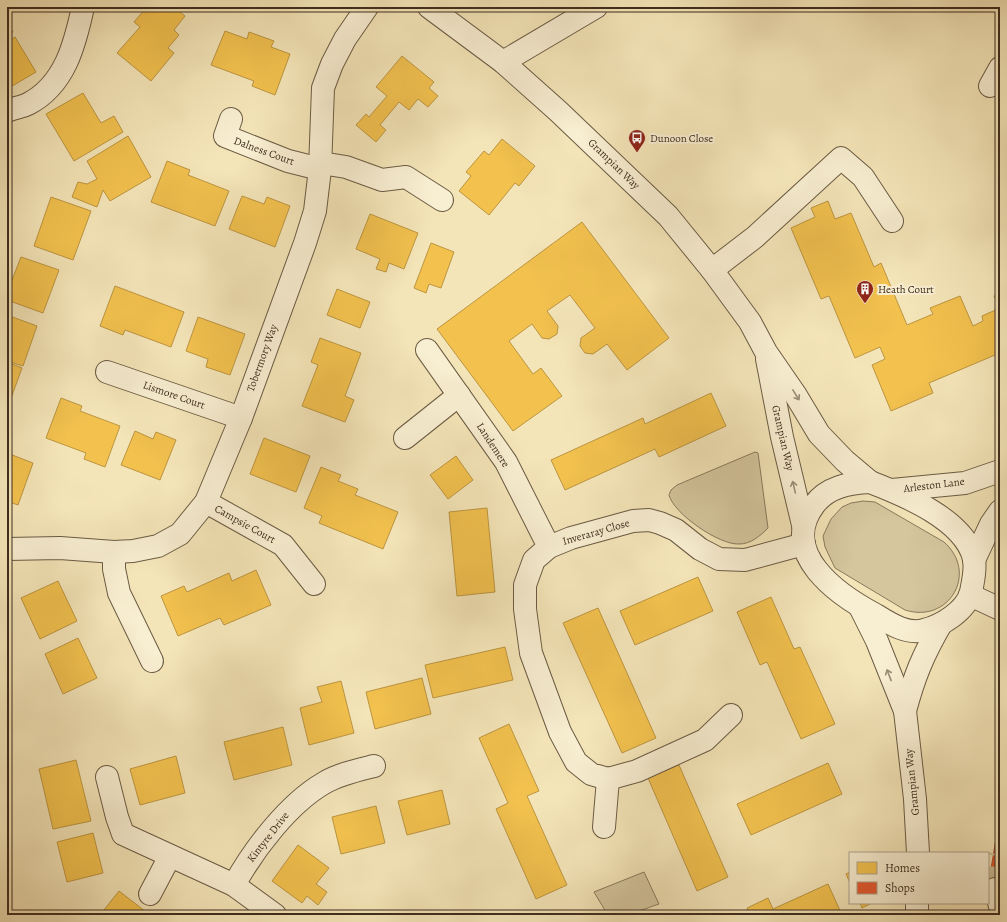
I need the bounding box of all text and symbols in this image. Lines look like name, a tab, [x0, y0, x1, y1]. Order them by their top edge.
bus stop icon: Dunoon Close	[627, 128, 647, 153]
place label: Dunoon Close	[650, 131, 713, 146]
street label: Dalness Court	[232, 133, 297, 169]
street label: Grampian Way	[585, 135, 643, 193]
building icon: Heath Court	[855, 279, 875, 304]
place label: Heath Court	[878, 282, 934, 297]
street label: Tobermory Way	[243, 322, 281, 394]
street label: Lismore Court	[141, 377, 207, 413]
one-way arrow	[792, 389, 800, 400]
street label: Grampian Way	[768, 404, 798, 472]
street label: Landemere	[473, 420, 513, 470]
street label: Arleston Lane	[902, 474, 965, 496]
one-way arrow	[790, 481, 798, 494]
street label: Campsie Court	[212, 501, 278, 547]
street label: Inveraray Close	[561, 515, 631, 549]
one-way arrow	[885, 670, 893, 682]
street label: Grampian Way	[901, 748, 923, 816]
street label: Kintyre Drive	[243, 809, 293, 865]
legend	[849, 852, 989, 904]
text: Homes	[885, 860, 920, 876]
text: Shops	[885, 880, 915, 896]

